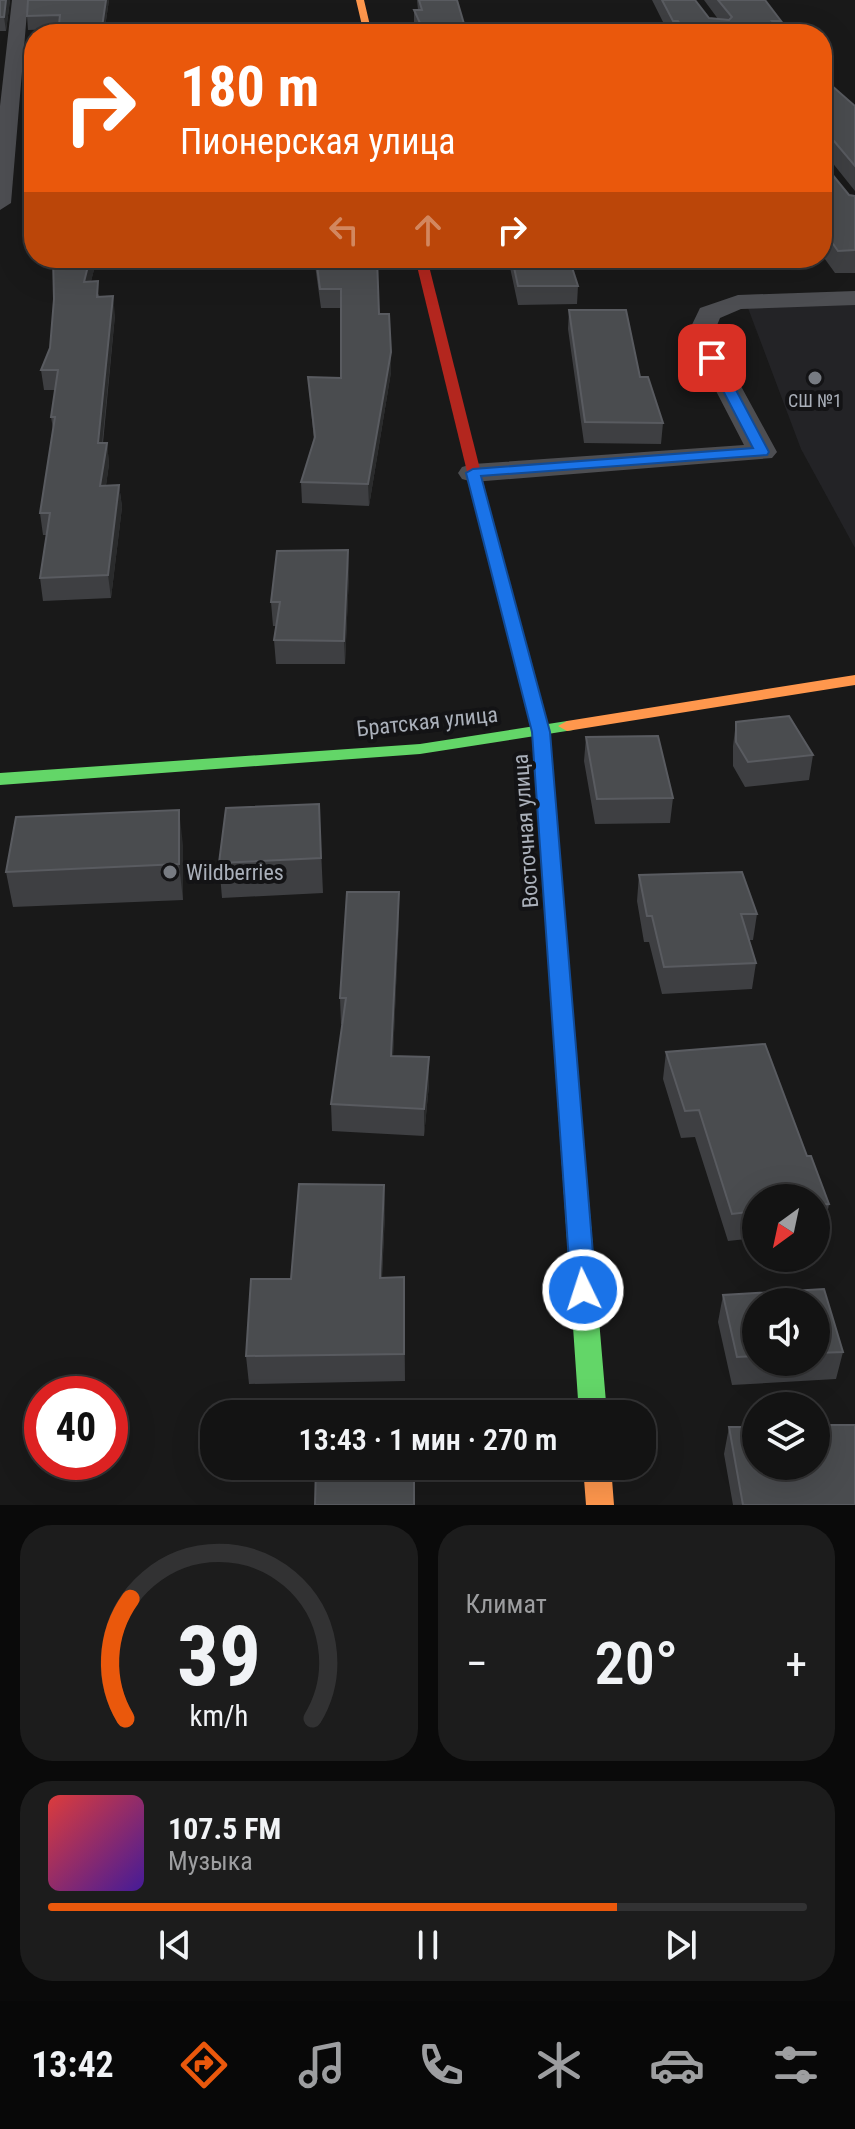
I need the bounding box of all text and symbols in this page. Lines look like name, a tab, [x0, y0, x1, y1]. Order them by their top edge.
text: 180 m	[180, 54, 319, 120]
icon: right	[48, 56, 152, 160]
text: Пионерская улица	[180, 121, 456, 163]
icon: left	[322, 208, 366, 252]
icon: ahead	[406, 208, 450, 252]
icon: right	[490, 208, 534, 252]
pin	[678, 324, 746, 392]
icon: arrive	[690, 336, 734, 380]
marker: СШ №1	[806, 369, 824, 387]
place label: СШ №1	[788, 390, 842, 411]
street label: Братская улица	[355, 702, 499, 741]
street label: Восточная улица	[508, 753, 543, 909]
place label: Wildberries	[186, 860, 284, 885]
marker: Wildberries	[161, 863, 179, 881]
north arrow	[742, 1184, 830, 1272]
map controls	[742, 1184, 830, 1480]
position arrow	[541, 1248, 625, 1332]
button: sound	[742, 1288, 830, 1376]
speed limit sign: 40	[24, 1376, 128, 1480]
button: layers	[742, 1392, 830, 1480]
text: 13:43 · 1 мин · 270 m	[299, 1422, 557, 1457]
text: Климат	[466, 1589, 547, 1619]
text: 39	[177, 1608, 261, 1705]
text: 20°	[595, 1628, 678, 1699]
text: −	[466, 1638, 488, 1690]
text: +	[785, 1638, 807, 1690]
text: km/h	[189, 1699, 248, 1733]
text: 107.5 FM	[168, 1811, 281, 1846]
text: Музыка	[168, 1846, 253, 1876]
icon: previous	[153, 1923, 197, 1967]
icon: pause	[406, 1923, 450, 1967]
icon: next	[659, 1923, 703, 1967]
icon: directions	[176, 2037, 232, 2093]
icon: music	[294, 2037, 350, 2093]
icon: phone	[413, 2037, 469, 2093]
icon: climate	[531, 2037, 587, 2093]
icon: car	[649, 2037, 705, 2093]
icon: filters	[768, 2037, 824, 2093]
text: 13:42	[31, 2044, 114, 2086]

